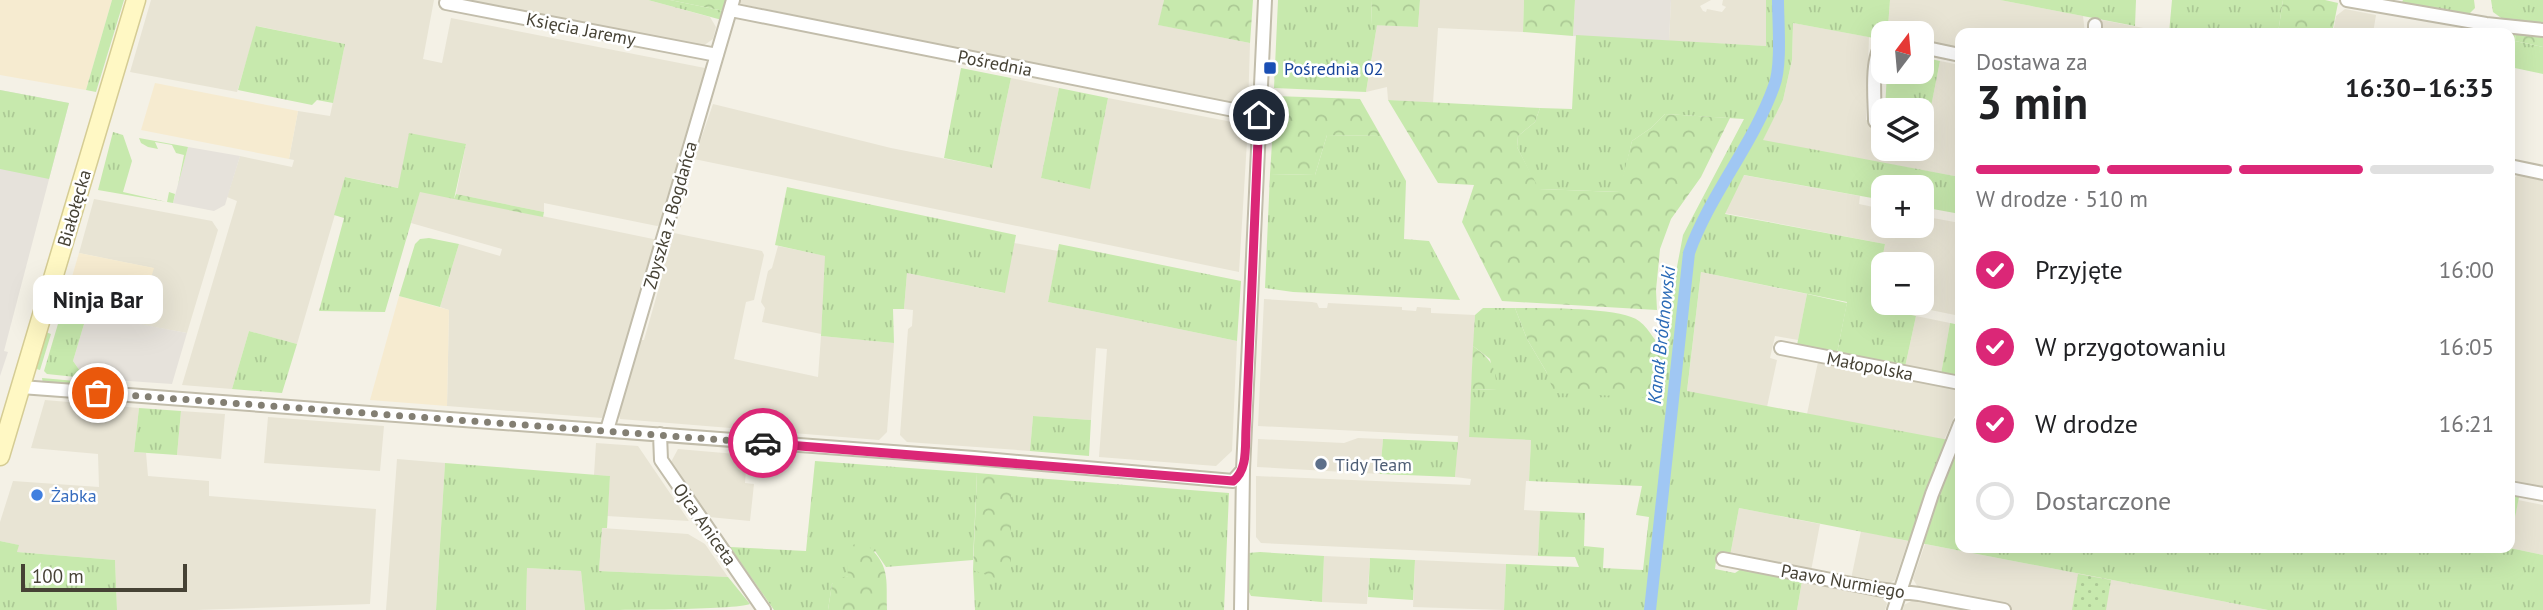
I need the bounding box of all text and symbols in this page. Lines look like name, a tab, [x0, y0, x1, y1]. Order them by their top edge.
street label: Księcia Jaremy	[524, 7, 638, 51]
north arrow	[1871, 21, 1934, 84]
map controls	[1871, 21, 1934, 315]
street label: Pośrednia	[956, 45, 1034, 81]
text: Dostawa za	[1976, 47, 2088, 76]
place label: Pośrednia 02	[1284, 57, 1384, 80]
marker: Pośrednia 02	[1262, 60, 1278, 76]
text: 16:30–16:35	[2345, 71, 2494, 104]
text: 3 min	[1976, 72, 2088, 132]
pin	[1229, 85, 1289, 145]
icon: home	[1240, 96, 1278, 134]
button: layers	[1871, 98, 1934, 161]
street label: Zbyszka z Bogdańca	[638, 138, 702, 292]
street label: Białołęcka	[52, 167, 96, 249]
button: +	[1871, 175, 1934, 238]
text: W drodze · 510 m	[1976, 184, 2148, 213]
icon: check	[1976, 251, 2014, 289]
button: −	[1871, 252, 1934, 315]
text: Przyjęte	[2035, 253, 2123, 286]
text: 16:00	[2439, 255, 2494, 284]
water label: Kanał Bródnowski	[1642, 264, 1680, 405]
callout: Ninja Bar	[33, 274, 163, 323]
text: Ninja Bar	[53, 285, 143, 314]
icon: check	[1976, 328, 2014, 366]
text: W przygotowaniu	[2035, 330, 2226, 363]
text: 16:05	[2439, 332, 2494, 361]
street label: Małopolska	[1825, 346, 1915, 386]
pin	[68, 363, 128, 423]
icon: bag	[79, 374, 117, 412]
icon: check	[1976, 405, 2014, 443]
text: W drodze	[2035, 407, 2138, 440]
courier	[728, 408, 798, 478]
text: 16:21	[2439, 409, 2494, 438]
icon: car	[744, 424, 782, 462]
place label: Tidy Team	[1335, 453, 1412, 476]
marker: Tidy Team	[1313, 456, 1329, 472]
street label: Ojca Aniceta	[668, 478, 742, 570]
place label: Żabka	[51, 484, 97, 507]
text: Dostarczone	[2035, 484, 2171, 517]
marker: Żabka	[29, 487, 45, 503]
street label: Paavo Nurmiego	[1779, 559, 1907, 603]
scale bar	[21, 561, 187, 593]
text: 100 m	[32, 564, 84, 588]

